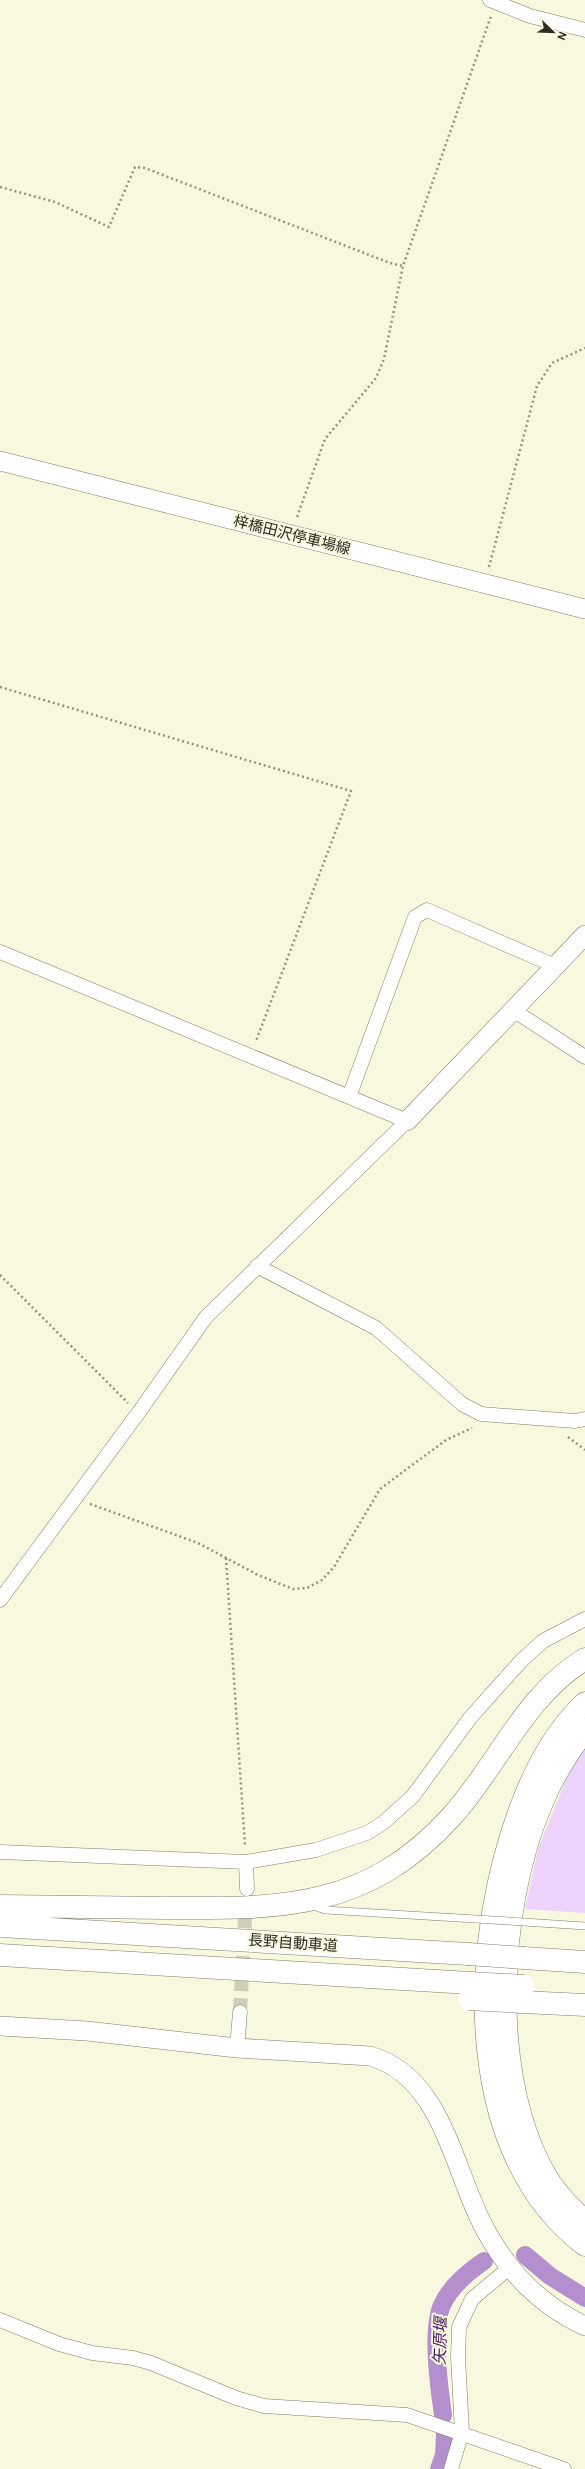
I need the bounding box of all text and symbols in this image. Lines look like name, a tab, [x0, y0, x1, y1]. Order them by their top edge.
north arrow	[533, 12, 573, 52]
text: N	[554, 30, 570, 42]
street label: 梓橋田沢停車場線	[232, 512, 352, 558]
street label: 長野自動車道	[247, 1931, 339, 1955]
water label: 矢原堰	[430, 2314, 450, 2365]

